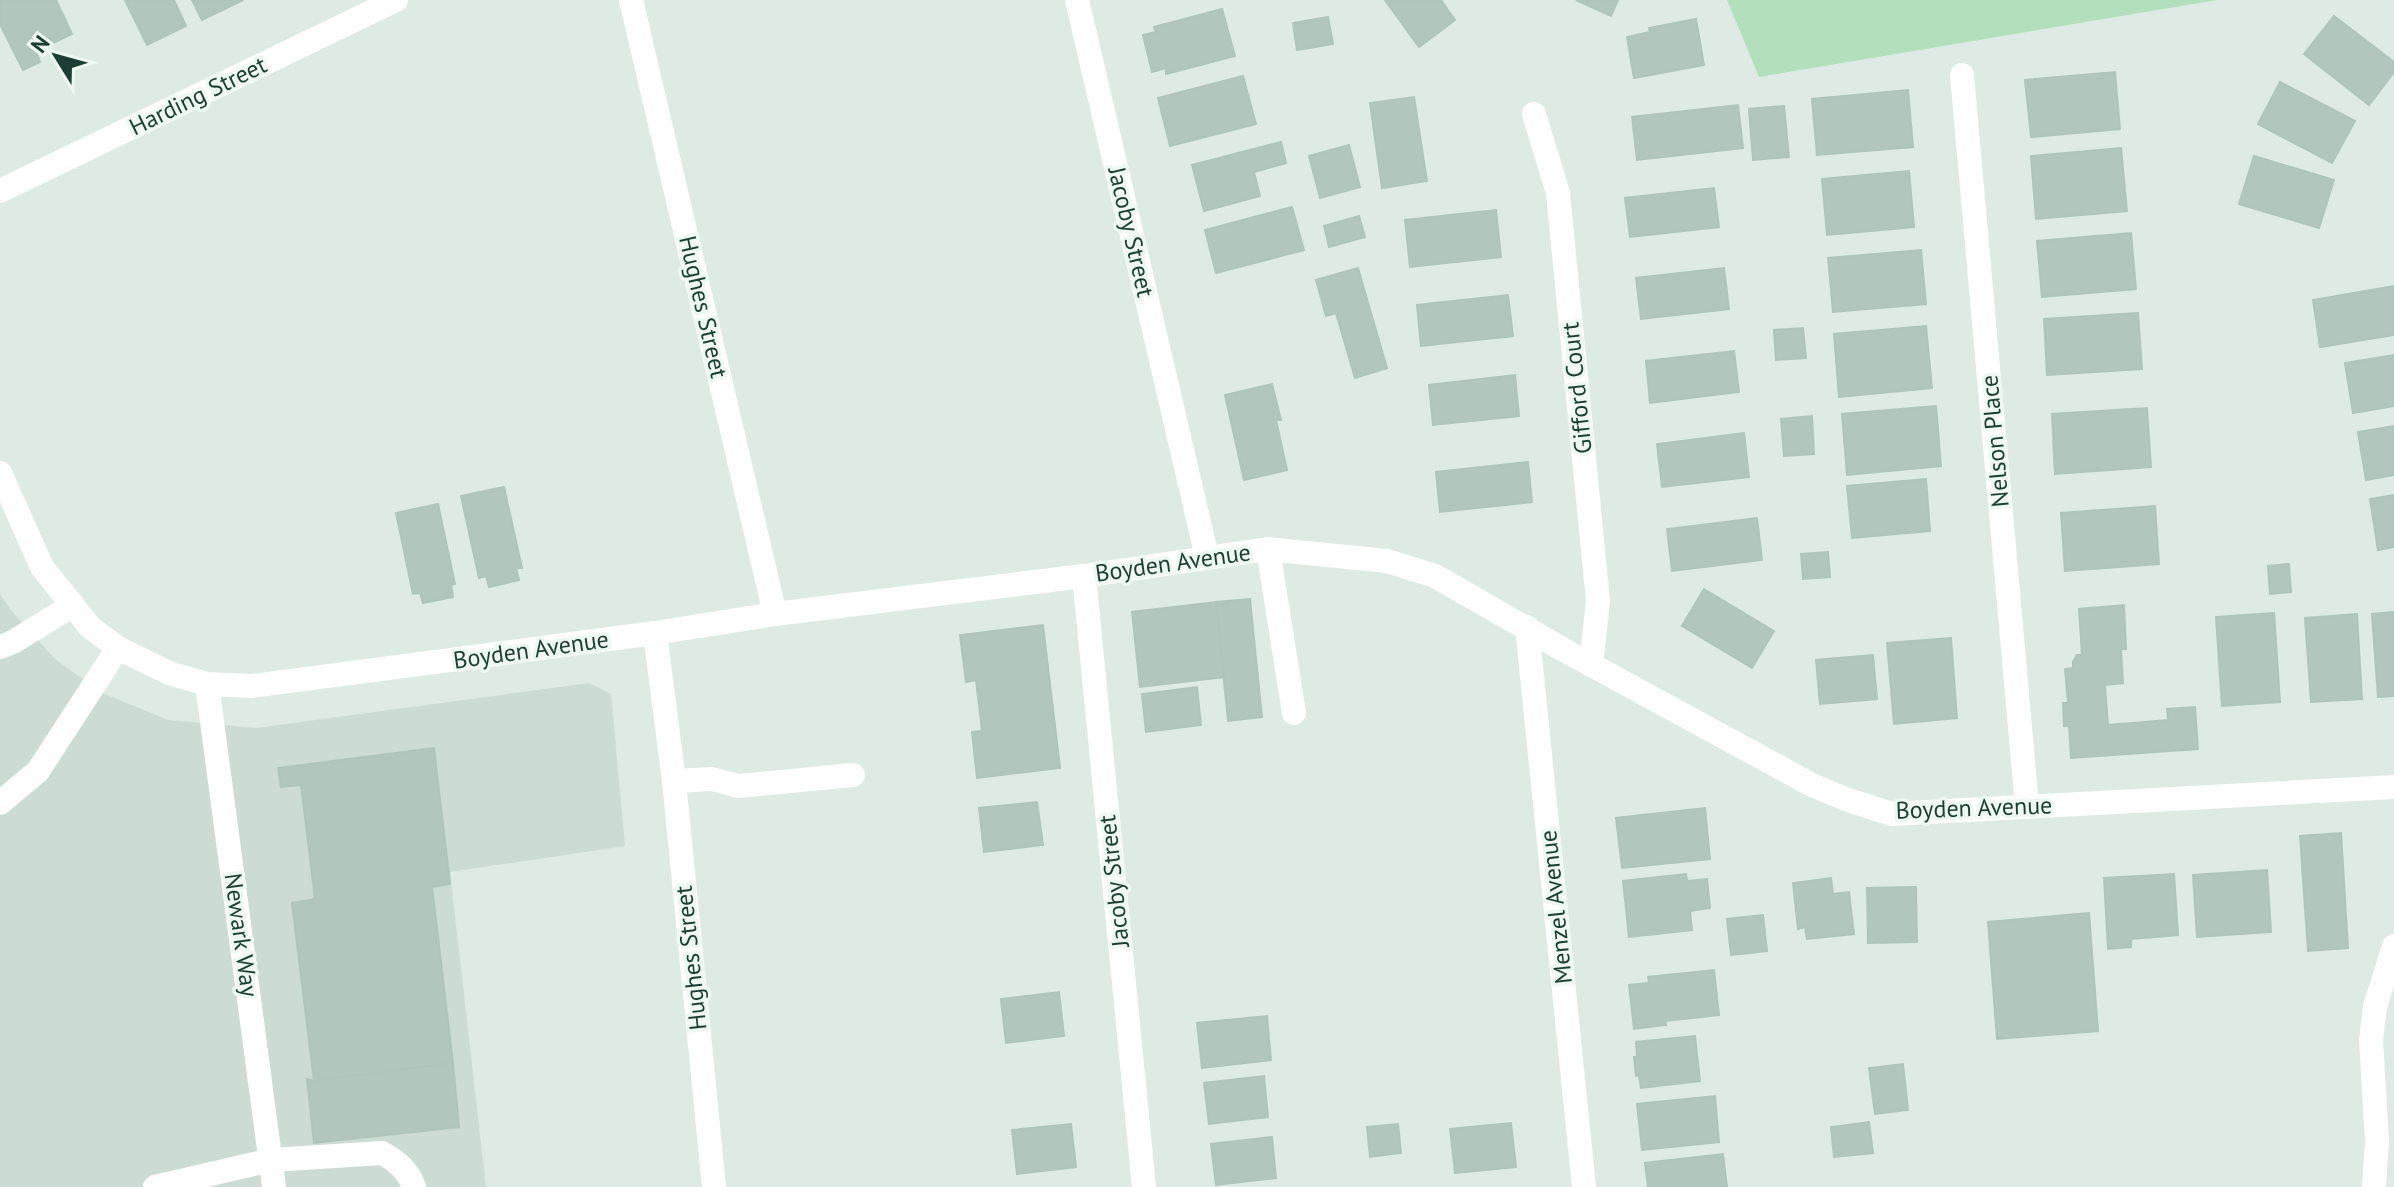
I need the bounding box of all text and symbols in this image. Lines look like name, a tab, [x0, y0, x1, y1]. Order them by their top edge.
north arrow	[16, 16, 96, 96]
text: N	[24, 30, 56, 58]
street label: Harding Street	[124, 49, 272, 142]
street label: Jacoby Street	[1101, 163, 1162, 300]
street label: Hughes Street	[672, 233, 735, 381]
street label: Gifford Court	[1554, 321, 1599, 455]
street label: Nelson Place	[1973, 374, 2016, 508]
street label: Boyden Avenue	[1093, 536, 1253, 589]
street label: Boyden Avenue	[451, 623, 611, 676]
street label: Boyden Avenue	[1895, 789, 2053, 826]
street label: Jacoby Street	[1091, 813, 1136, 950]
street label: Menzel Avenue	[1532, 829, 1579, 985]
street label: Newark Way	[217, 871, 266, 999]
street label: Hughes Street	[668, 884, 714, 1032]

